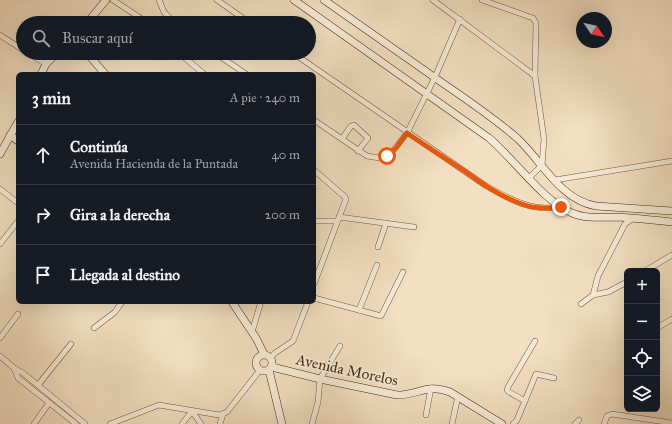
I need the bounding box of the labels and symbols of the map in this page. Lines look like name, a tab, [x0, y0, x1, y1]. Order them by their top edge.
north arrow	[576, 12, 612, 48]
route start	[378, 147, 396, 165]
route end	[552, 198, 570, 216]
street label: Avenida Morelos	[293, 350, 400, 390]

